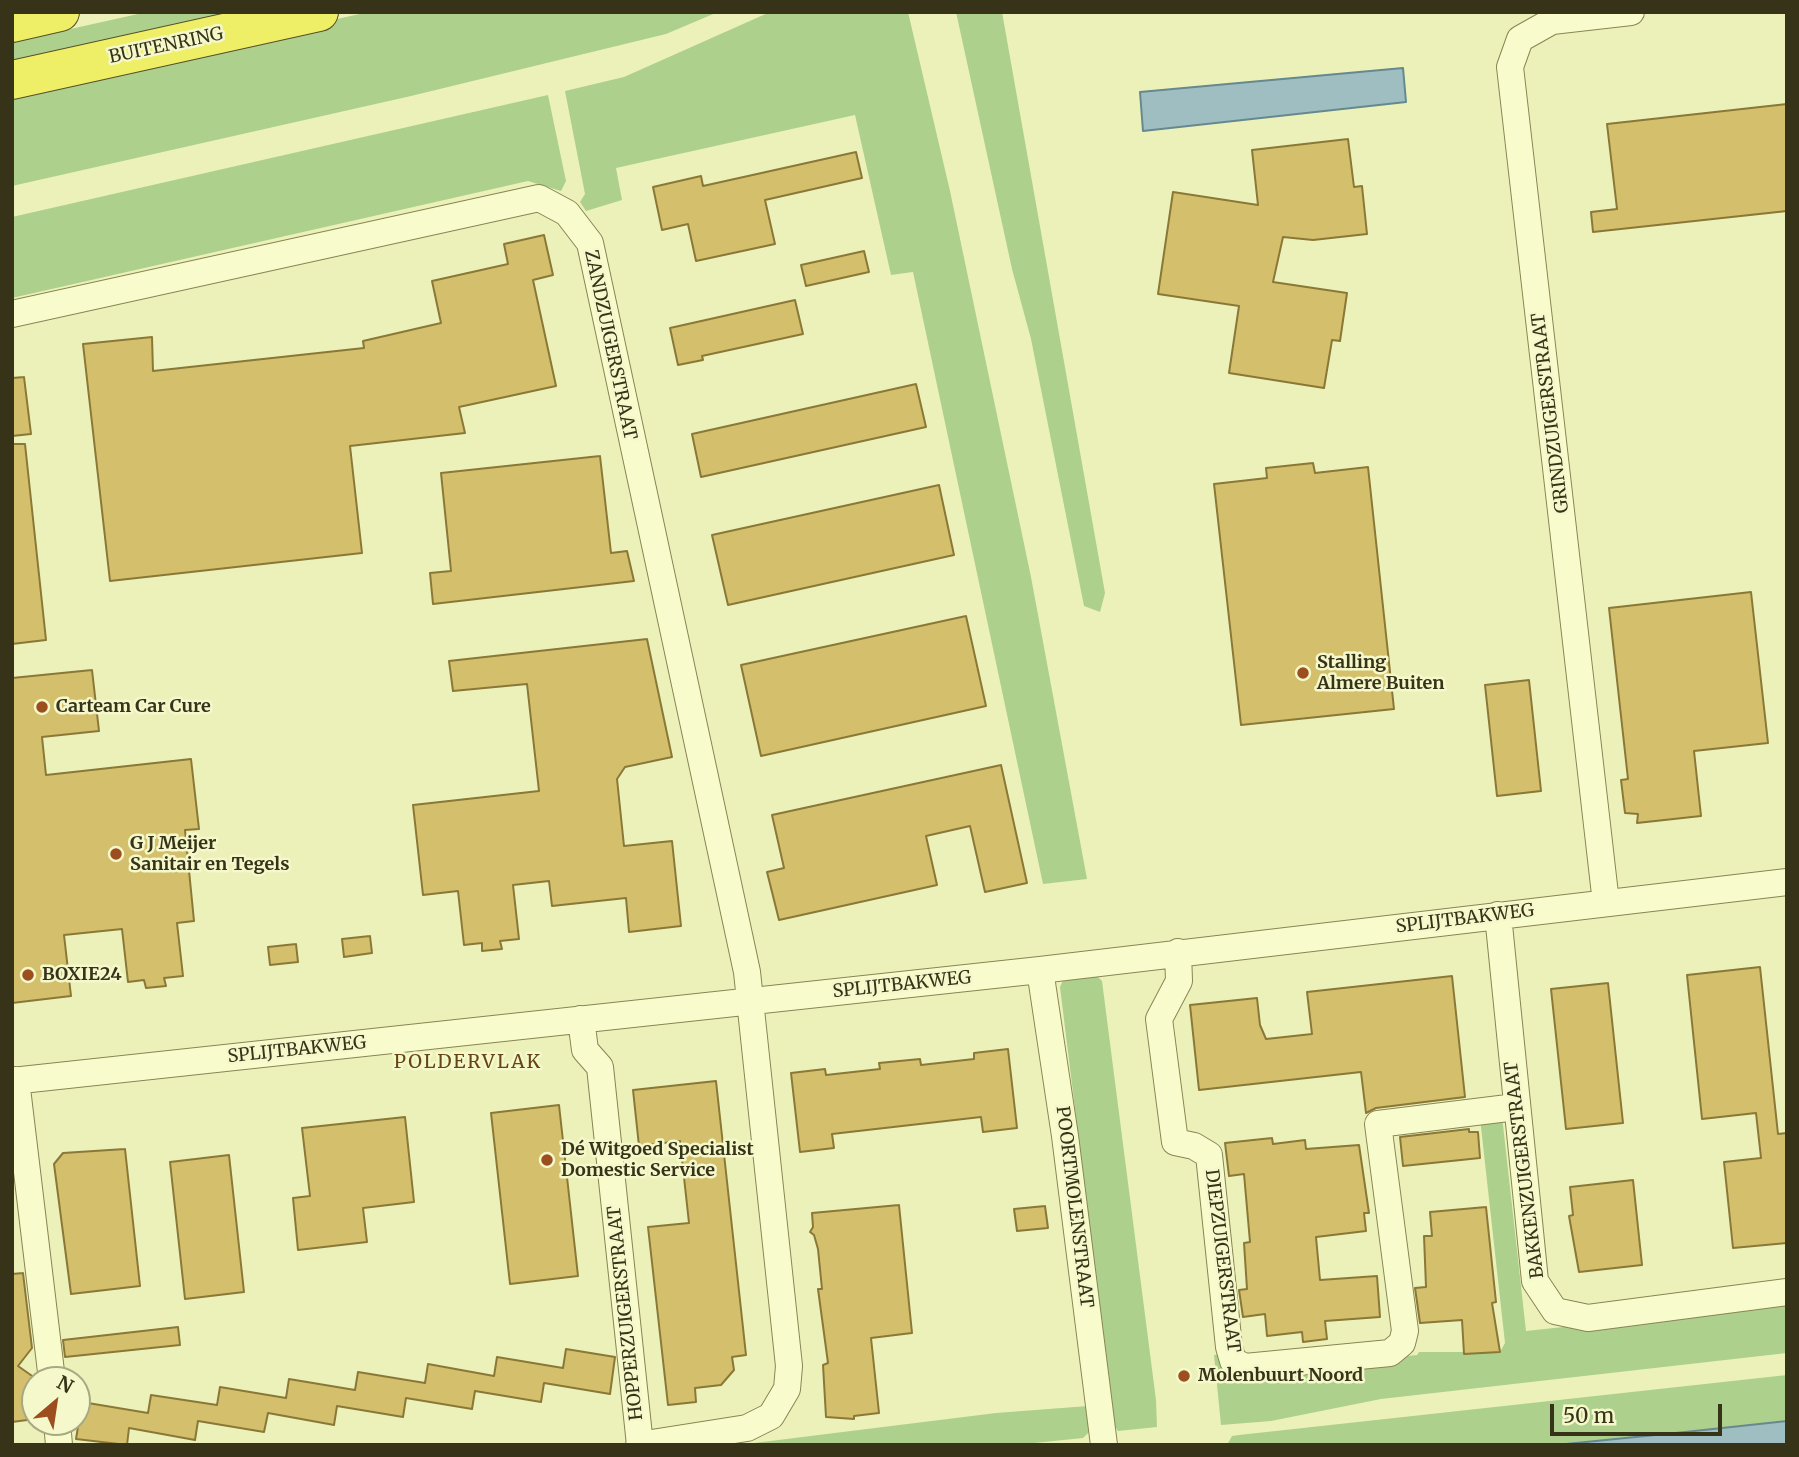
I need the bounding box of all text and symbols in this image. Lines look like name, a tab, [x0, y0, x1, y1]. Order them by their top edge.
street label: BUITENRING	[107, 23, 225, 69]
street label: ZANDZUIGERSTRAAT	[579, 248, 641, 442]
street label: GRINDZUIGERSTRAAT	[1528, 312, 1574, 514]
place label: Stalling Almere Buiten	[1317, 652, 1444, 694]
marker: Stalling Almere Buiten	[1295, 665, 1311, 681]
place label: Carteam Car Cure	[56, 696, 211, 718]
marker: Carteam Car Cure	[34, 699, 50, 715]
place label: G J Meijer Sanitair en Tegels	[130, 833, 289, 876]
marker: G J Meijer Sanitair en Tegels	[108, 846, 124, 862]
street label: SPLIJTBAKWEG	[1395, 900, 1535, 938]
place label: BOXIE24	[42, 964, 122, 986]
marker: BOXIE24	[20, 967, 36, 983]
street label: SPLIJTBAKWEG	[832, 967, 972, 1003]
street label: SPLIJTBAKWEG	[227, 1032, 367, 1068]
district label: POLDERVLAK	[395, 1052, 541, 1074]
street label: BAKKENZUIGERSTRAAT	[1501, 1060, 1549, 1280]
street label: POORTMOLENSTRAAT	[1051, 1105, 1097, 1309]
place label: Dé Witgoed Specialist Domestic Service	[561, 1139, 754, 1182]
marker: Dé Witgoed Specialist Domestic Service	[539, 1152, 555, 1168]
street label: DIEPZUIGERSTRAAT	[1200, 1168, 1244, 1354]
street label: HOPPERZUIGERSTRAAT	[604, 1205, 648, 1421]
place label: Molenbuurt Noord	[1198, 1365, 1363, 1387]
north arrow	[21, 1366, 91, 1436]
marker: Molenbuurt Noord	[1176, 1368, 1192, 1384]
text: N	[53, 1370, 78, 1399]
scale bar	[1554, 1390, 1726, 1434]
text: 50 m	[1563, 1402, 1614, 1429]

